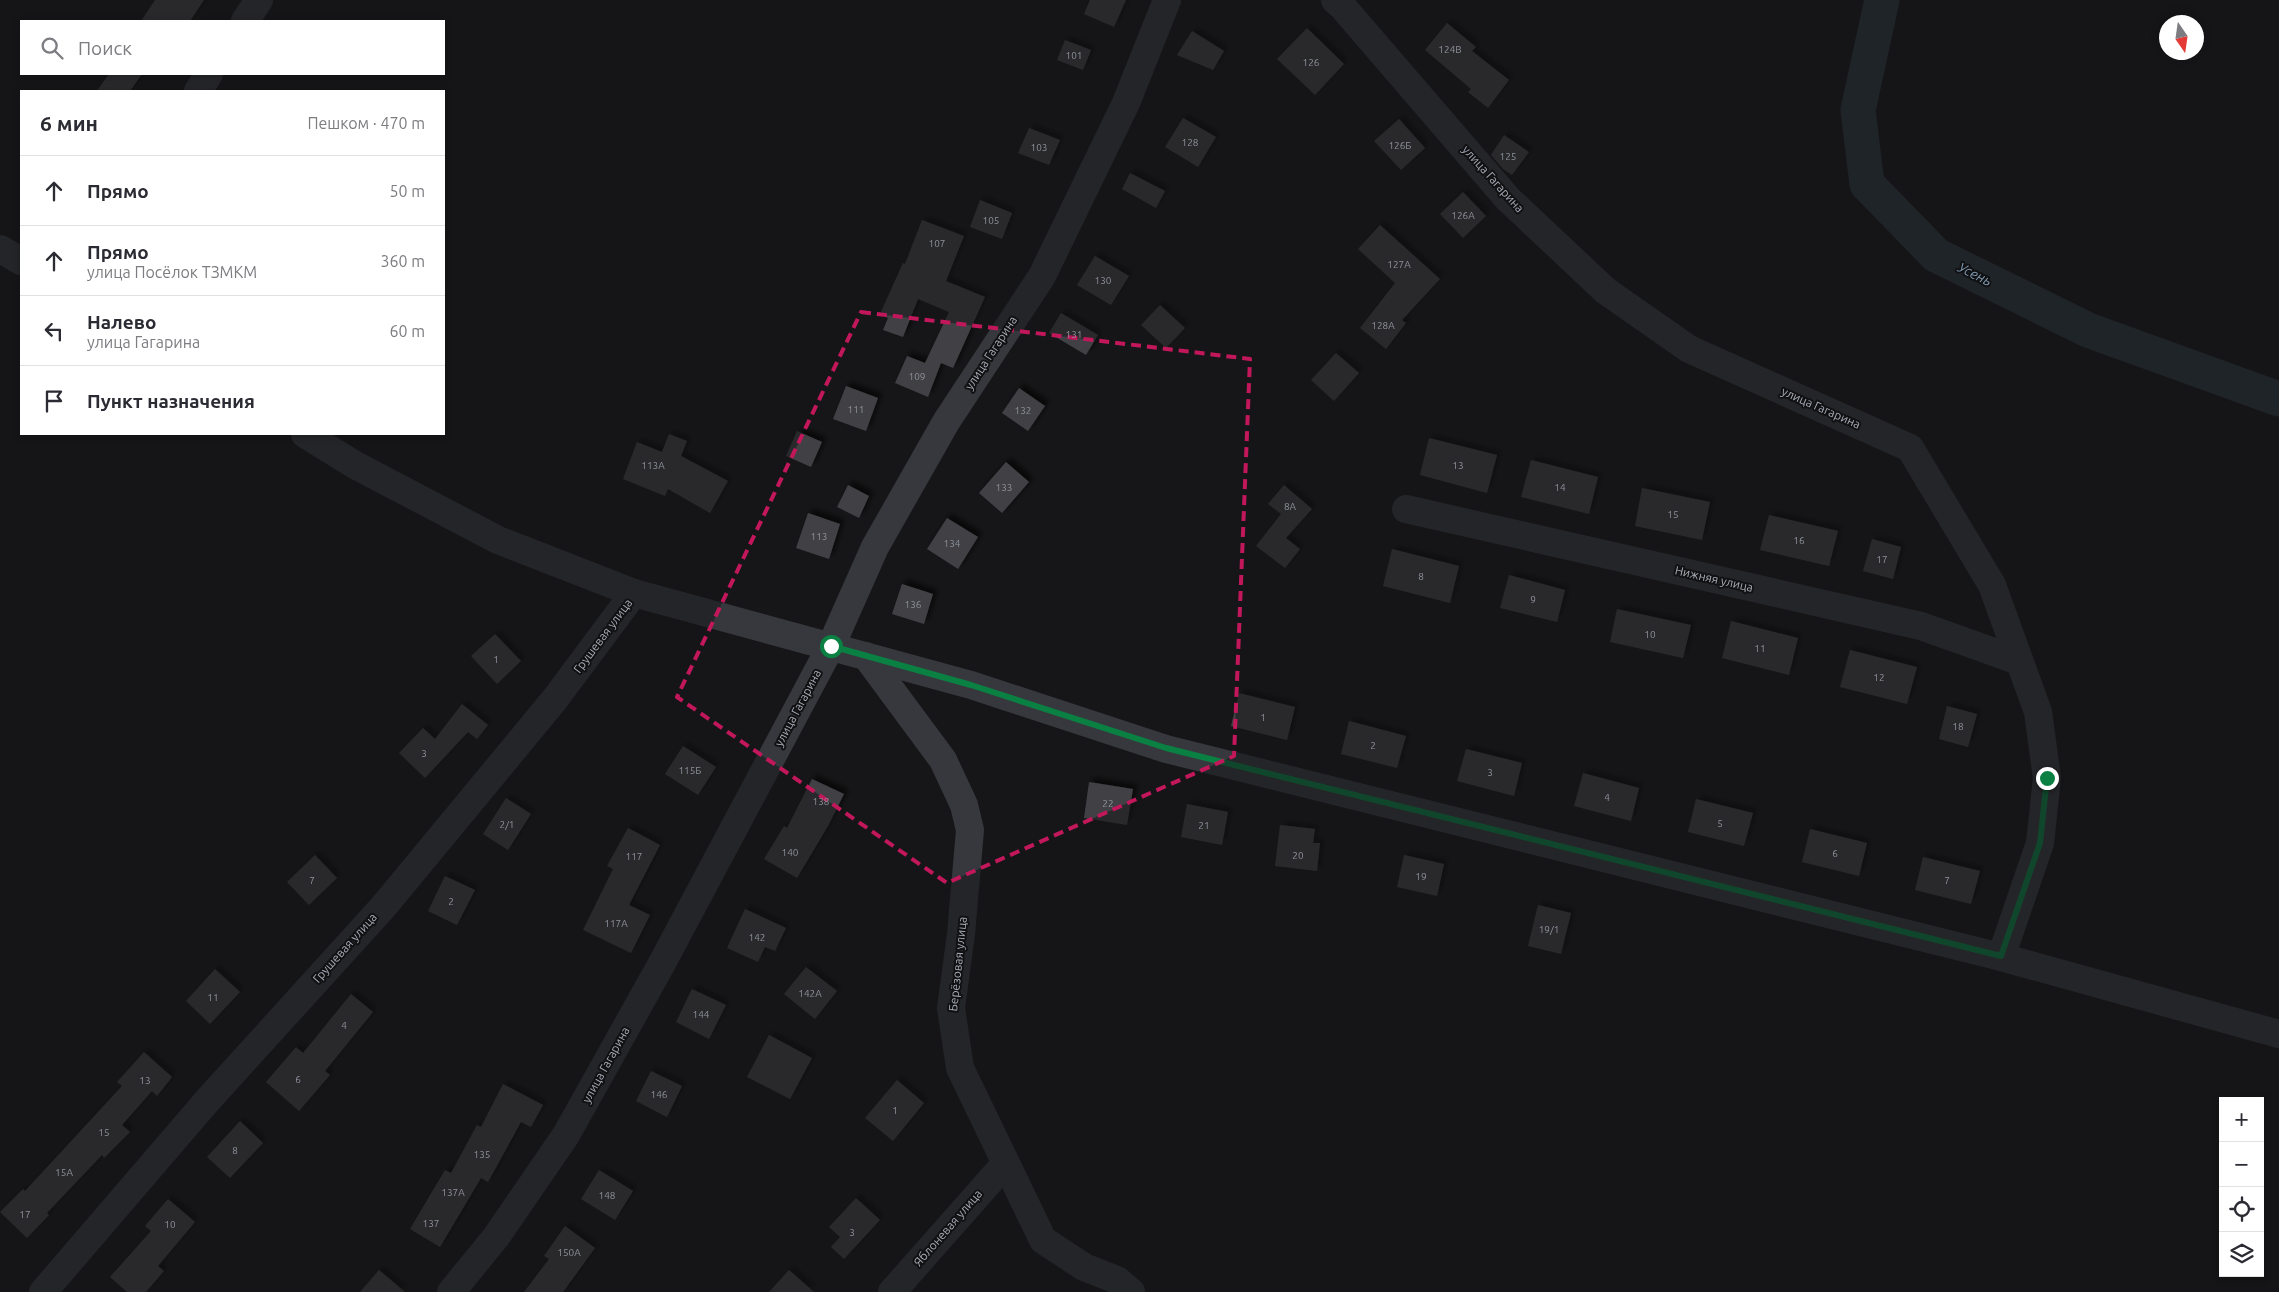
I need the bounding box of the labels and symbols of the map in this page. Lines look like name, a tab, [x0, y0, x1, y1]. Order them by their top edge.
north arrow	[2159, 15, 2204, 60]
house number: 124В	[1438, 44, 1462, 55]
house number: 101	[1066, 50, 1082, 61]
house number: 126	[1303, 57, 1320, 68]
house number: 128	[1182, 137, 1199, 148]
house number: 126Б	[1388, 140, 1412, 151]
house number: 103	[1031, 142, 1047, 153]
street label: улица Гагарина	[1460, 143, 1527, 215]
house number: 125	[1500, 151, 1516, 162]
house number: 126А	[1451, 210, 1475, 221]
house number: 105	[983, 215, 999, 226]
house number: 107	[929, 238, 945, 249]
house number: 127А	[1387, 259, 1411, 270]
water label: Усень	[1955, 259, 1995, 289]
house number: 130	[1095, 275, 1112, 286]
street label: улица Гагарина	[962, 314, 1019, 392]
house number: 128А	[1371, 320, 1395, 331]
house number: 131	[1066, 329, 1082, 340]
house number: 109	[909, 371, 925, 382]
street label: улица Гагарина	[1780, 384, 1863, 431]
house number: 111	[848, 404, 864, 415]
house number: 132	[1015, 405, 1031, 416]
house number: 113А	[641, 460, 665, 471]
house number: 13	[1452, 460, 1464, 471]
house number: 133	[996, 482, 1012, 493]
house number: 14	[1554, 482, 1566, 493]
house number: 8А	[1284, 501, 1297, 512]
house number: 15	[1667, 509, 1679, 520]
house number: 113	[811, 531, 827, 542]
house number: 16	[1793, 535, 1805, 546]
house number: 134	[944, 538, 961, 549]
house number: 17	[1876, 554, 1888, 565]
street label: Нижняя улица	[1674, 563, 1754, 594]
house number: 8	[1418, 571, 1424, 582]
house number: 9	[1530, 594, 1536, 605]
street label: Грушевая улица	[571, 596, 635, 675]
house number: 136	[905, 599, 922, 610]
house number: 10	[1644, 629, 1656, 640]
route start	[820, 635, 843, 658]
house number: 11	[1754, 643, 1766, 654]
house number: 1	[493, 654, 499, 665]
street label: улица Гагарина	[772, 667, 823, 748]
house number: 12	[1873, 672, 1885, 683]
house number: 1	[1260, 712, 1266, 723]
house number: 18	[1952, 721, 1964, 732]
house number: 2	[1370, 740, 1376, 751]
house number: 3	[421, 748, 427, 759]
house number: 115Б	[678, 765, 702, 776]
house number: 3	[1487, 767, 1493, 778]
route end	[2036, 767, 2059, 790]
house number: 4	[1604, 792, 1610, 803]
house number: 138	[813, 796, 830, 807]
house number: 22	[1102, 798, 1114, 809]
house number: 5	[1717, 818, 1723, 829]
house number: 2/1	[500, 819, 514, 830]
house number: 21	[1198, 820, 1210, 831]
house number: 140	[782, 847, 799, 858]
house number: 6	[1832, 848, 1838, 859]
house number: 20	[1292, 850, 1304, 861]
house number: 117	[626, 851, 642, 862]
house number: 19	[1415, 871, 1427, 882]
house number: 7	[309, 875, 315, 886]
house number: 7	[1944, 875, 1950, 886]
house number: 2	[448, 896, 454, 907]
street label: Грушевая улица	[310, 910, 379, 985]
street label: Берёзовая улица	[946, 916, 969, 1012]
house number: 117А	[604, 918, 628, 929]
house number: 19/1	[1539, 924, 1559, 935]
house number: 142	[749, 932, 765, 943]
house number: 142А	[798, 988, 822, 999]
house number: 11	[207, 992, 219, 1003]
house number: 144	[693, 1009, 710, 1020]
house number: 4	[341, 1020, 347, 1031]
street label: улица Гагарина	[579, 1024, 632, 1105]
house number: 6	[295, 1074, 301, 1085]
house number: 13	[139, 1075, 151, 1086]
house number: 146	[651, 1089, 668, 1100]
house number: 1	[892, 1105, 898, 1116]
house number: 15	[98, 1127, 110, 1138]
house number: 8	[232, 1145, 238, 1156]
house number: 135	[474, 1149, 490, 1160]
house number: 15А	[55, 1167, 73, 1178]
house number: 137А	[441, 1187, 465, 1198]
street label: Яблоневая улица	[911, 1187, 984, 1269]
house number: 148	[599, 1190, 616, 1201]
house number: 17	[19, 1209, 31, 1220]
house number: 137	[423, 1218, 439, 1229]
house number: 10	[164, 1219, 176, 1230]
house number: 3	[849, 1227, 855, 1238]
house number: 150А	[557, 1247, 581, 1258]

